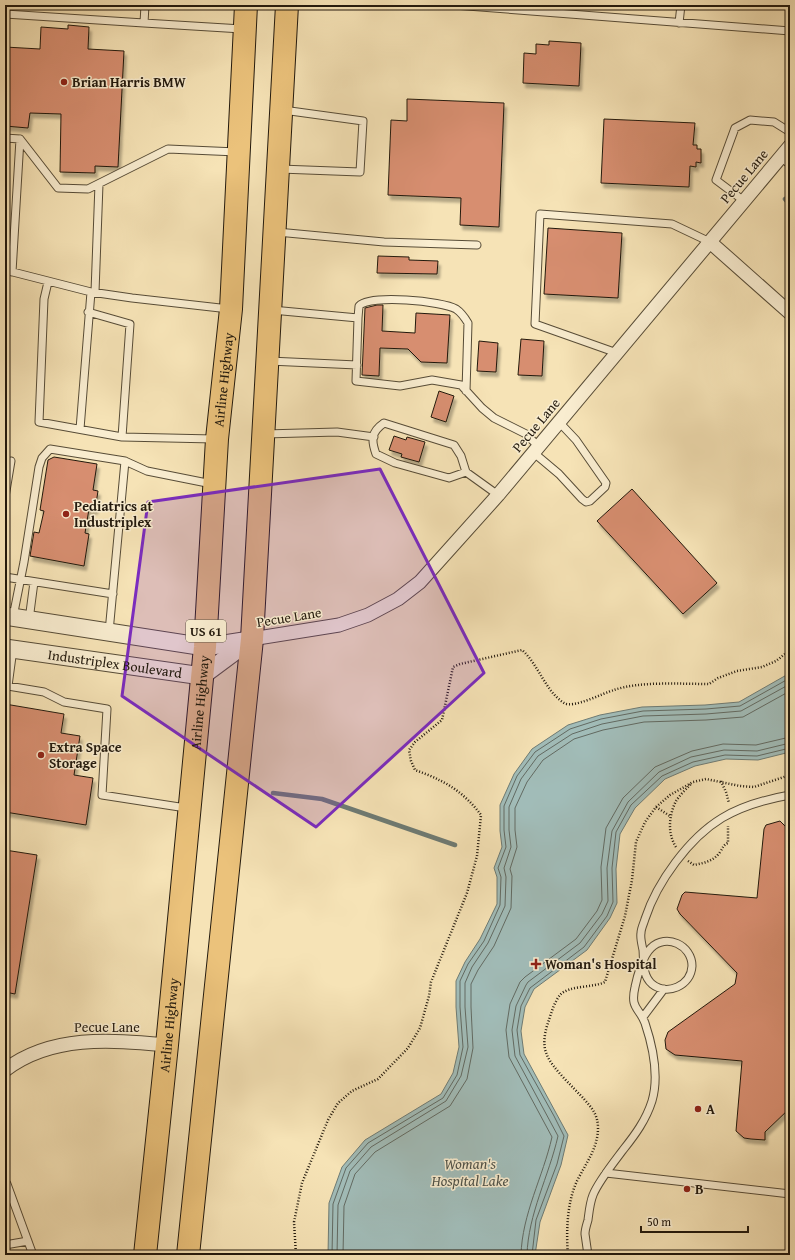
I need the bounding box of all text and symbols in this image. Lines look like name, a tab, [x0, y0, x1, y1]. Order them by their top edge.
place label: Brian Harris BMW	[72, 72, 186, 92]
marker: Brian Harris BMW	[59, 77, 69, 87]
street label: Pecue Lane	[715, 144, 773, 207]
street label: Airline Highway	[208, 331, 238, 428]
street label: Pecue Lane	[507, 393, 565, 456]
place label: Pediatrics at Industriplex	[74, 496, 153, 532]
marker: Pediatrics at Industriplex	[61, 509, 71, 519]
street label: Pecue Lane	[255, 602, 323, 632]
road number: US 61	[186, 620, 226, 642]
street label: Industriplex Boulevard	[47, 644, 184, 683]
street label: Airline Highway	[185, 654, 214, 751]
place label: Extra Space Storage	[49, 737, 122, 773]
marker: Extra Space Storage	[36, 750, 46, 760]
place label: Woman's Hospital	[545, 954, 657, 974]
marker: Woman's Hospital	[530, 958, 542, 970]
street label: Airline Highway	[154, 977, 183, 1074]
street label: Pecue Lane	[74, 1017, 140, 1037]
place label: A	[706, 1099, 715, 1119]
marker: A	[693, 1104, 703, 1114]
water label: Woman's Hospital Lake	[430, 1153, 509, 1191]
place label: B	[695, 1179, 704, 1199]
marker: B	[682, 1184, 692, 1194]
scale bar	[641, 1208, 748, 1234]
text: 50 m	[647, 1213, 671, 1230]

